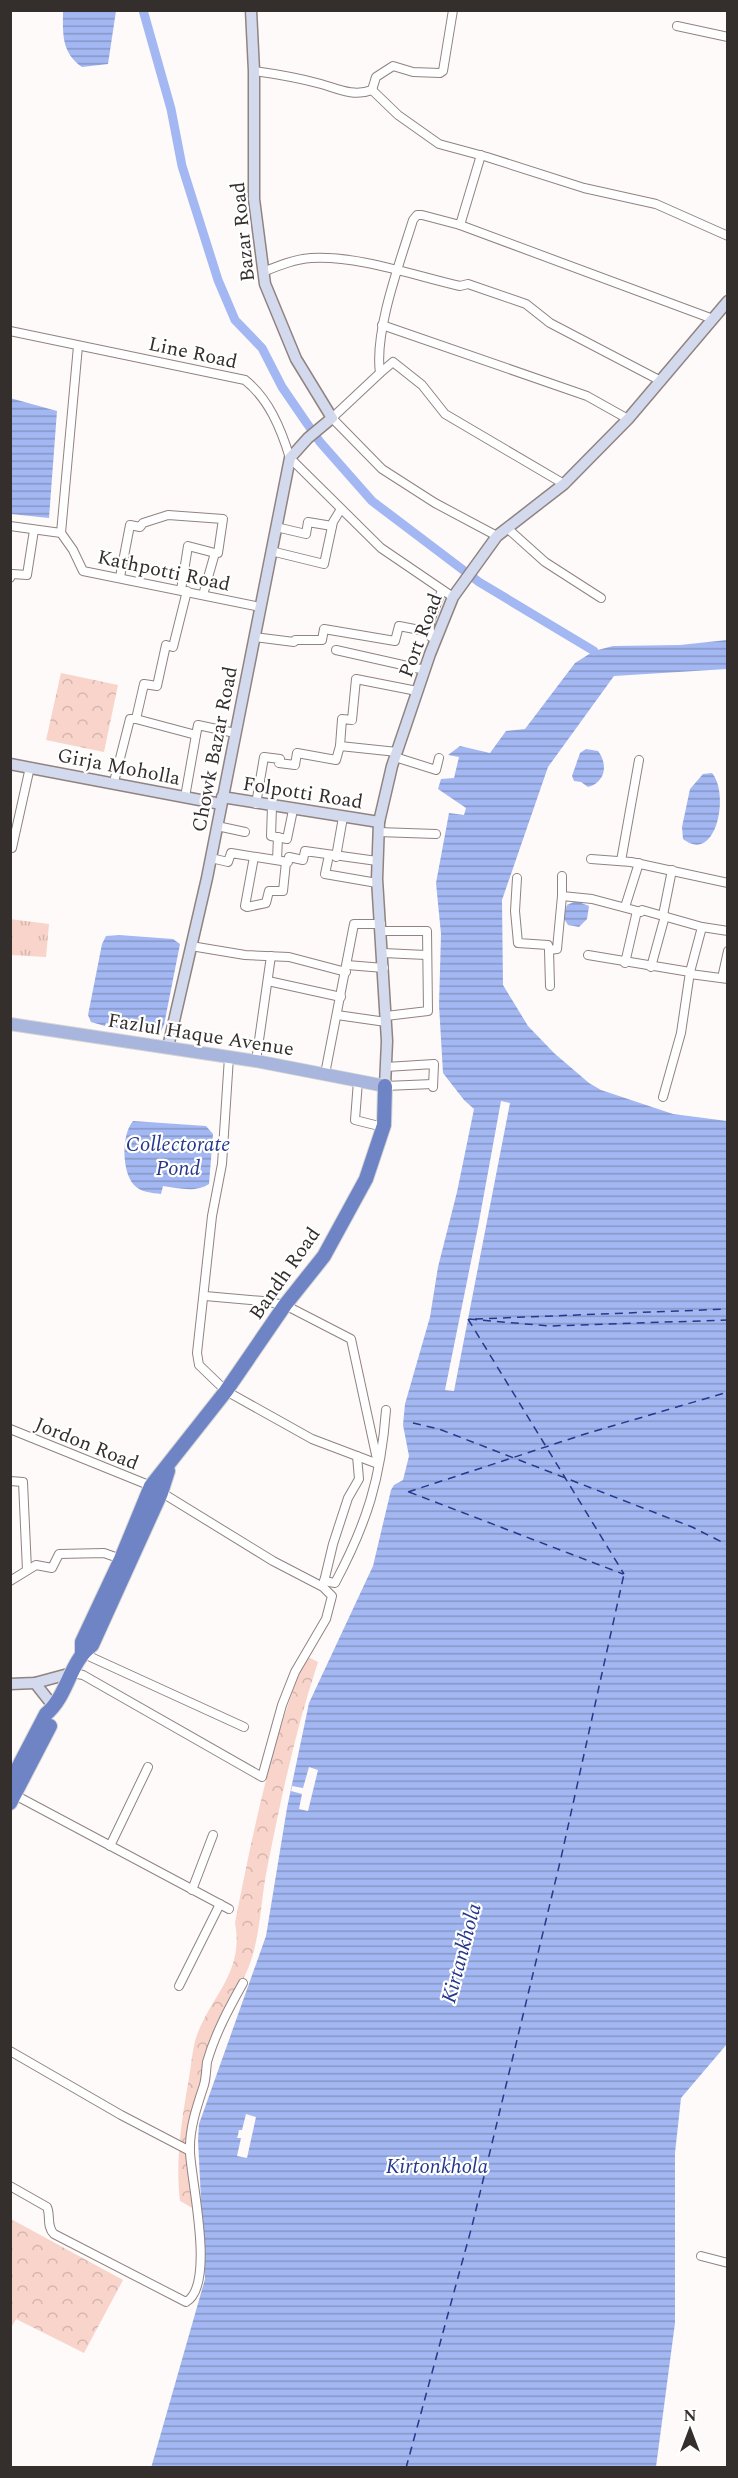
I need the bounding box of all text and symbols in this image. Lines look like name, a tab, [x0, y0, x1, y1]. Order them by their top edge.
street label: Bazar Road	[223, 181, 263, 283]
street label: Line Road	[146, 329, 240, 377]
street label: Kathpotti Road	[95, 542, 233, 600]
street label: Port Road	[391, 589, 451, 682]
street label: Chowk Bazar Road	[184, 664, 246, 835]
street label: Girja Moholla	[55, 740, 183, 794]
street label: Folpotti Road	[241, 769, 365, 817]
street label: Fazlul Haque Avenue	[106, 1005, 296, 1065]
water label: Collectorate Pond	[126, 1129, 230, 1185]
street label: Bandh Road	[242, 1221, 328, 1326]
street label: Jordon Road	[30, 1409, 143, 1478]
water label: Kirtankhola	[433, 1899, 491, 2007]
water label: Kirtonkhola	[386, 2151, 489, 2183]
north arrow	[660, 2400, 720, 2460]
text: N	[683, 2404, 697, 2428]

